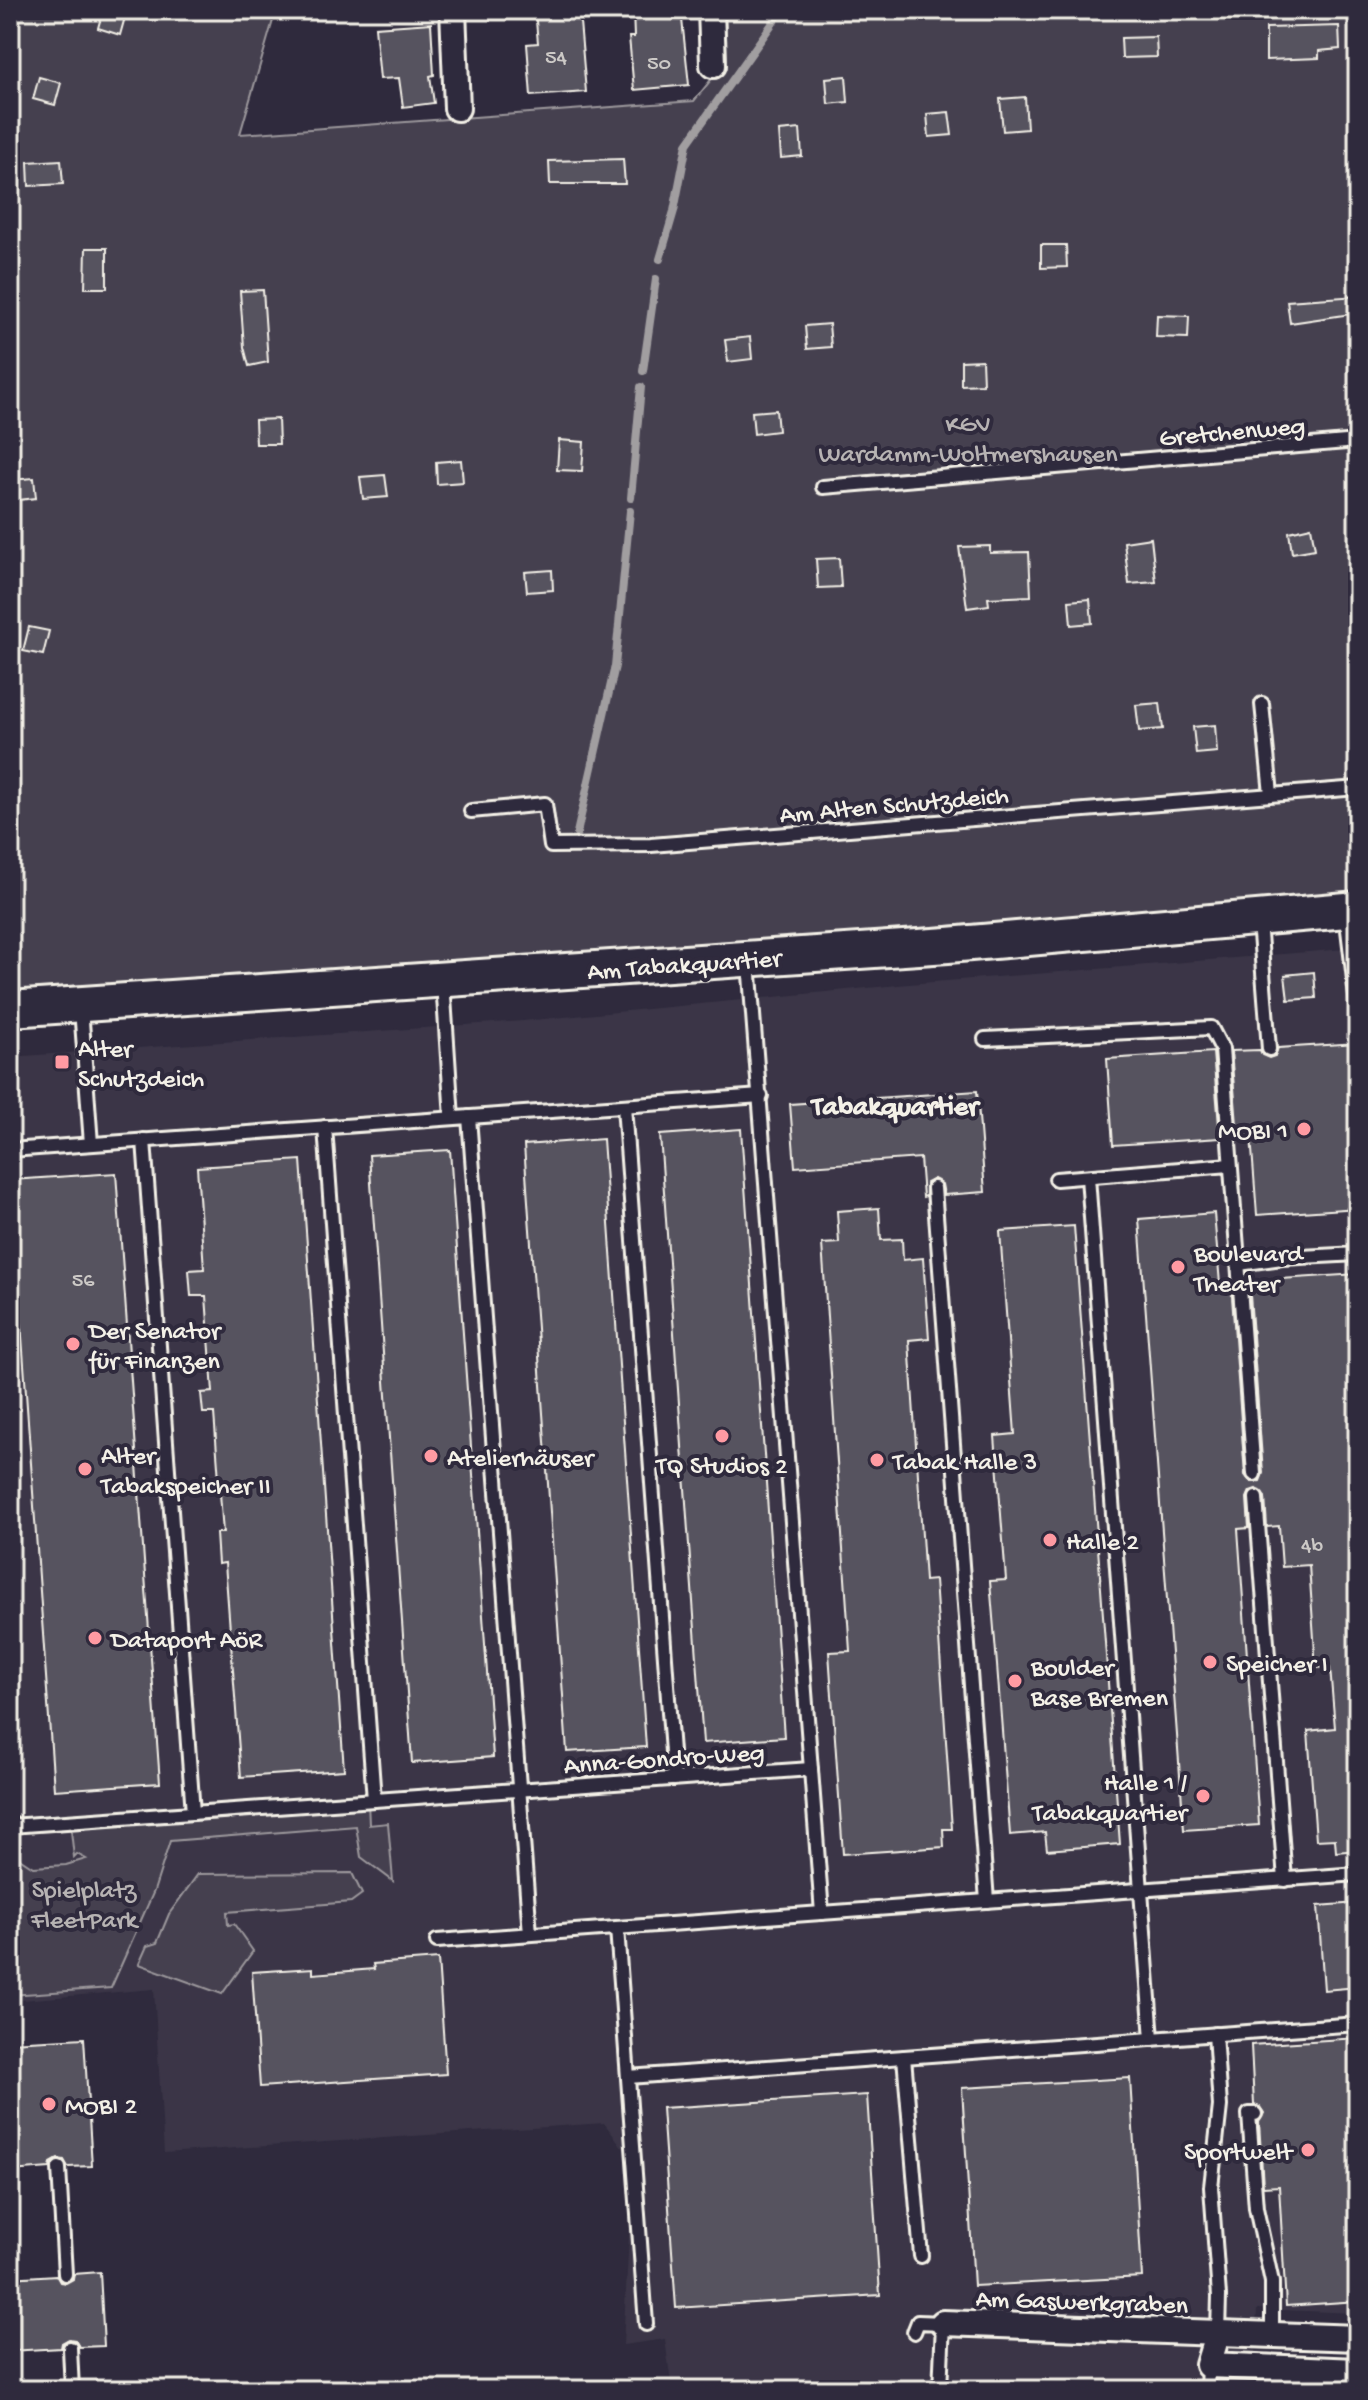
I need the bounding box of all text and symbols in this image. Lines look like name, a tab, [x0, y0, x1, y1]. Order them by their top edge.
house number: 54	[545, 46, 568, 72]
house number: 50	[647, 52, 671, 78]
park label: KGV Wardamm-Woltmershausen	[818, 411, 1118, 472]
street label: Gretchenweg	[1158, 413, 1307, 456]
street label: Am Alten Schutzdeich	[779, 782, 1010, 833]
street label: Am Tabakquartier	[586, 945, 785, 990]
place label: Alter Schutzdeich	[78, 1036, 204, 1097]
marker: Alter Schutzdeich	[53, 1053, 71, 1071]
district label: Tabakquartier	[810, 1092, 981, 1125]
place label: MOBI 1	[1218, 1118, 1288, 1149]
marker: MOBI 1	[1295, 1120, 1313, 1138]
place label: Boulevard Theater	[1192, 1241, 1304, 1302]
marker: Boulevard Theater	[1169, 1258, 1187, 1276]
house number: 56	[72, 1269, 95, 1295]
place label: Der Senator für Finanzen	[87, 1318, 223, 1379]
marker: Der Senator für Finanzen	[64, 1335, 82, 1353]
marker: TQ Studios 2	[713, 1427, 731, 1445]
place label: Alter Tabakspeicher II	[99, 1443, 271, 1504]
place label: Atelierhäuser	[447, 1445, 596, 1476]
marker: Atelierhäuser	[422, 1447, 440, 1465]
place label: Tabak Halle 3	[891, 1449, 1037, 1480]
marker: Tabak Halle 3	[868, 1451, 886, 1469]
place label: TQ Studios 2	[654, 1453, 788, 1484]
marker: Alter Tabakspeicher II	[76, 1460, 94, 1478]
place label: Halle 2	[1066, 1529, 1139, 1560]
marker: Halle 2	[1041, 1531, 1059, 1549]
house number: 4b	[1301, 1534, 1323, 1560]
place label: Dataport AöR	[109, 1627, 264, 1658]
marker: Dataport AöR	[86, 1629, 104, 1647]
place label: Speicher I	[1226, 1651, 1328, 1682]
marker: Speicher I	[1201, 1653, 1219, 1671]
place label: Boulder Base Bremen	[1030, 1655, 1169, 1716]
marker: Boulder Base Bremen	[1006, 1672, 1024, 1690]
street label: Anna-Gondro-Weg	[563, 1739, 766, 1784]
place label: Halle 1 / Tabakquartier	[1031, 1770, 1190, 1831]
marker: Halle 1 / Tabakquartier	[1194, 1787, 1212, 1805]
park label: Spielplatz FleetPark	[30, 1877, 139, 1938]
place label: MOBI 2	[65, 2093, 137, 2124]
marker: MOBI 2	[40, 2095, 58, 2113]
place label: Sportwelt	[1184, 2139, 1294, 2170]
marker: Sportwelt	[1299, 2141, 1317, 2159]
street label: Am Gaswerkgraben	[975, 2285, 1189, 2324]

